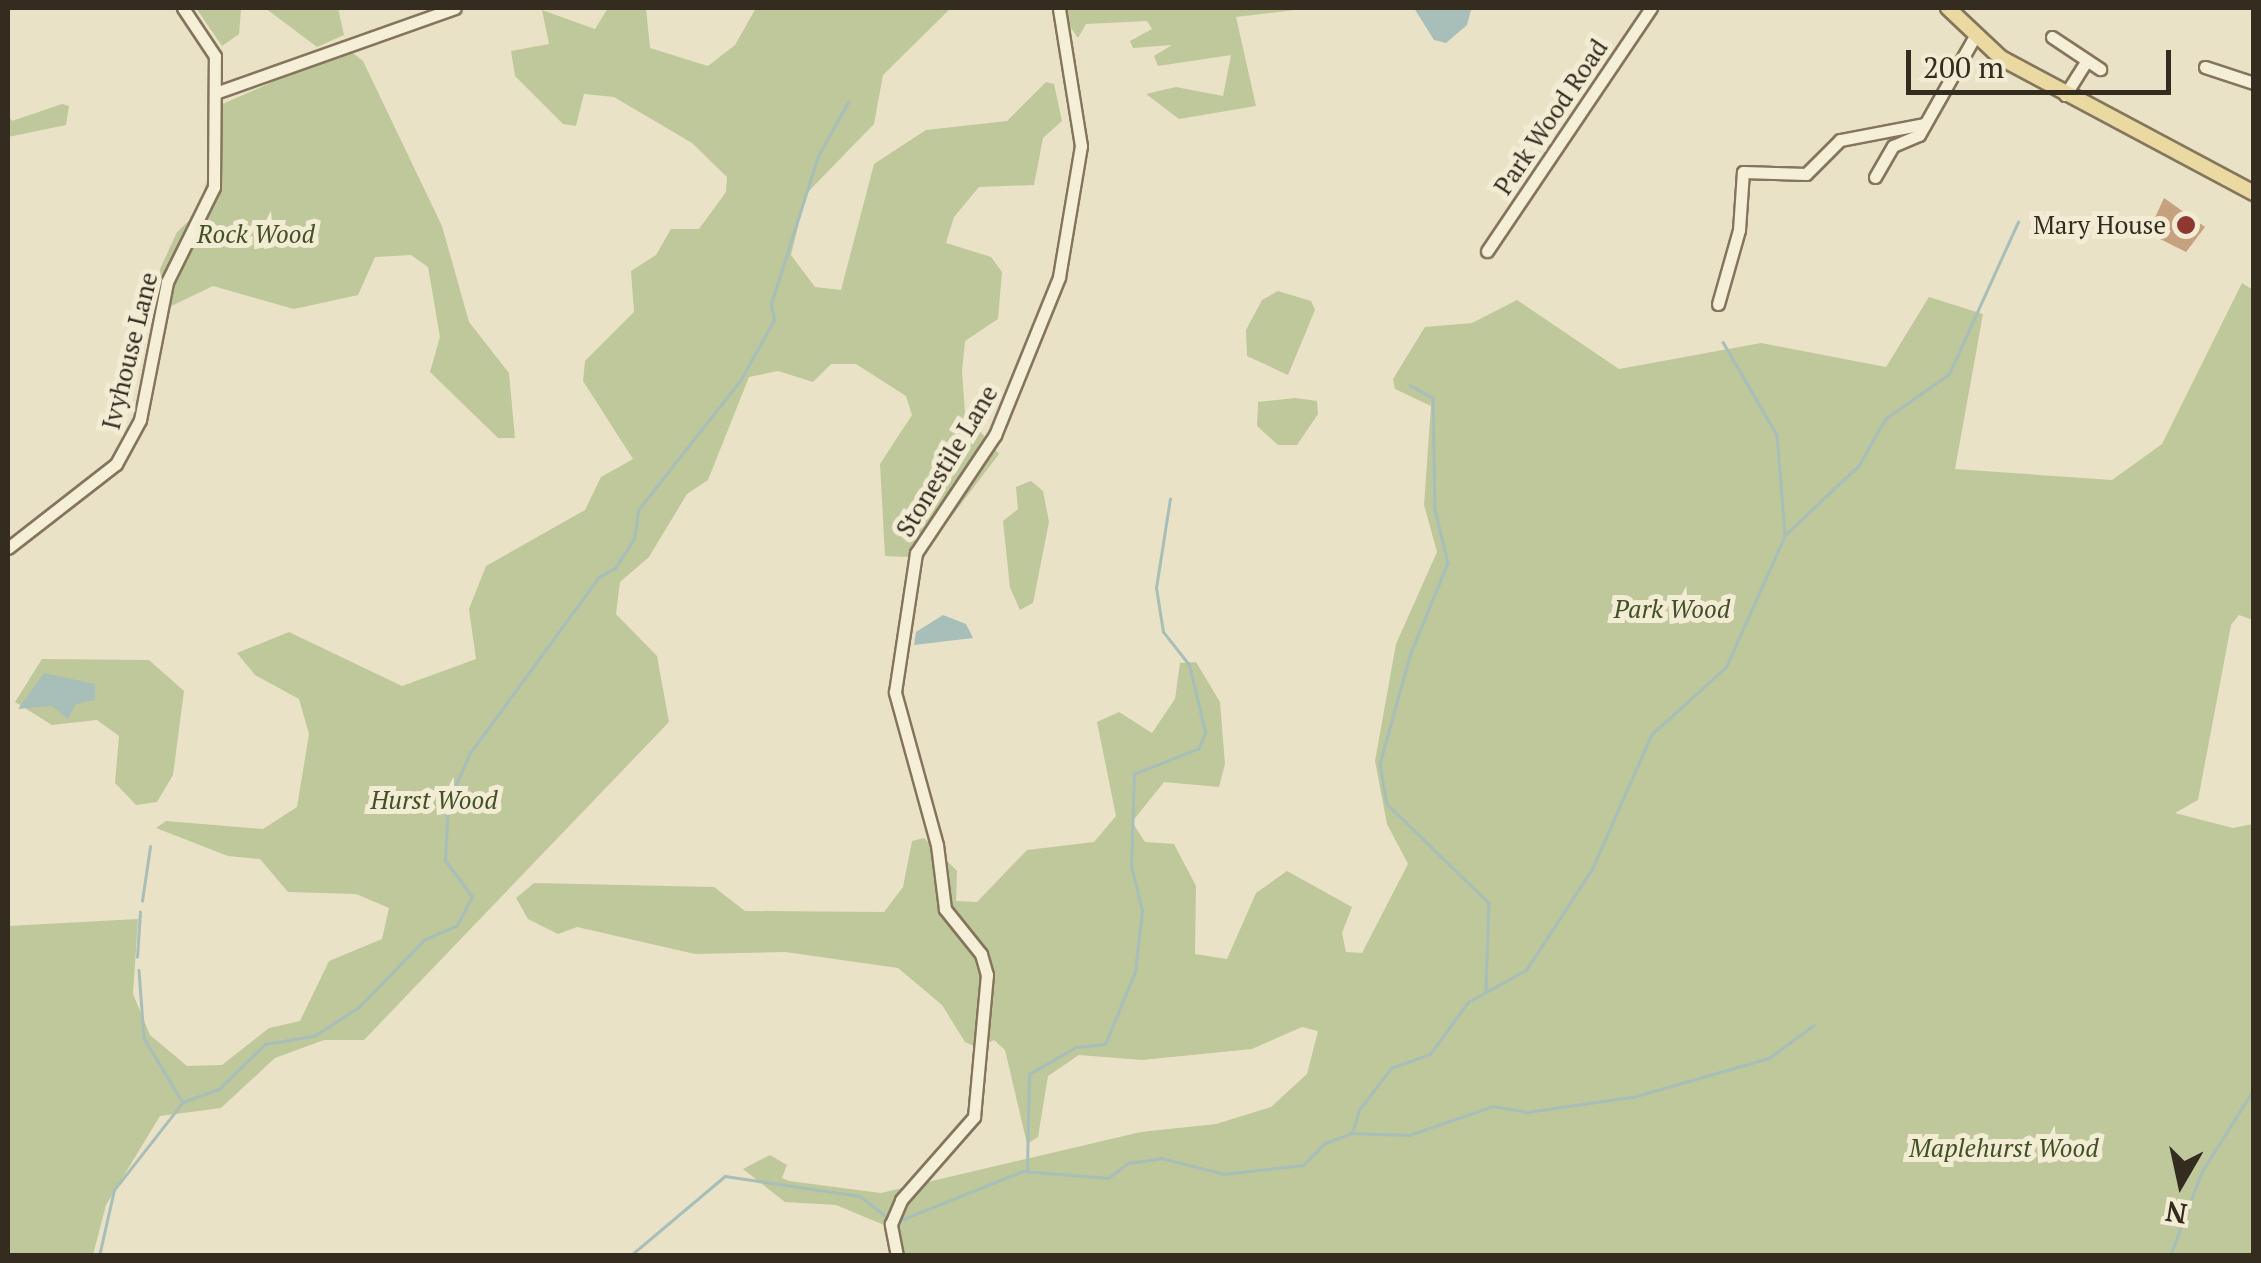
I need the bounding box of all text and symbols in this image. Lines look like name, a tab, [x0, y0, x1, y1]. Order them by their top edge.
scale bar	[1911, 30, 2176, 92]
street label: Park Wood Road	[1488, 34, 1614, 200]
text: 200 m	[1923, 47, 2004, 87]
place label: Mary House	[2033, 210, 2166, 240]
marker: Mary House	[2175, 214, 2197, 236]
park label: Rock Wood	[197, 219, 315, 249]
street label: Ivyhouse Lane	[96, 269, 164, 433]
street label: Stonestile Lane	[890, 380, 1004, 542]
park label: Park Wood	[1614, 594, 1730, 624]
park label: Hurst Wood	[370, 785, 498, 815]
park label: Maplehurst Wood	[1909, 1133, 2099, 1163]
north arrow	[2131, 1133, 2231, 1233]
text: N	[2163, 1193, 2190, 1233]

